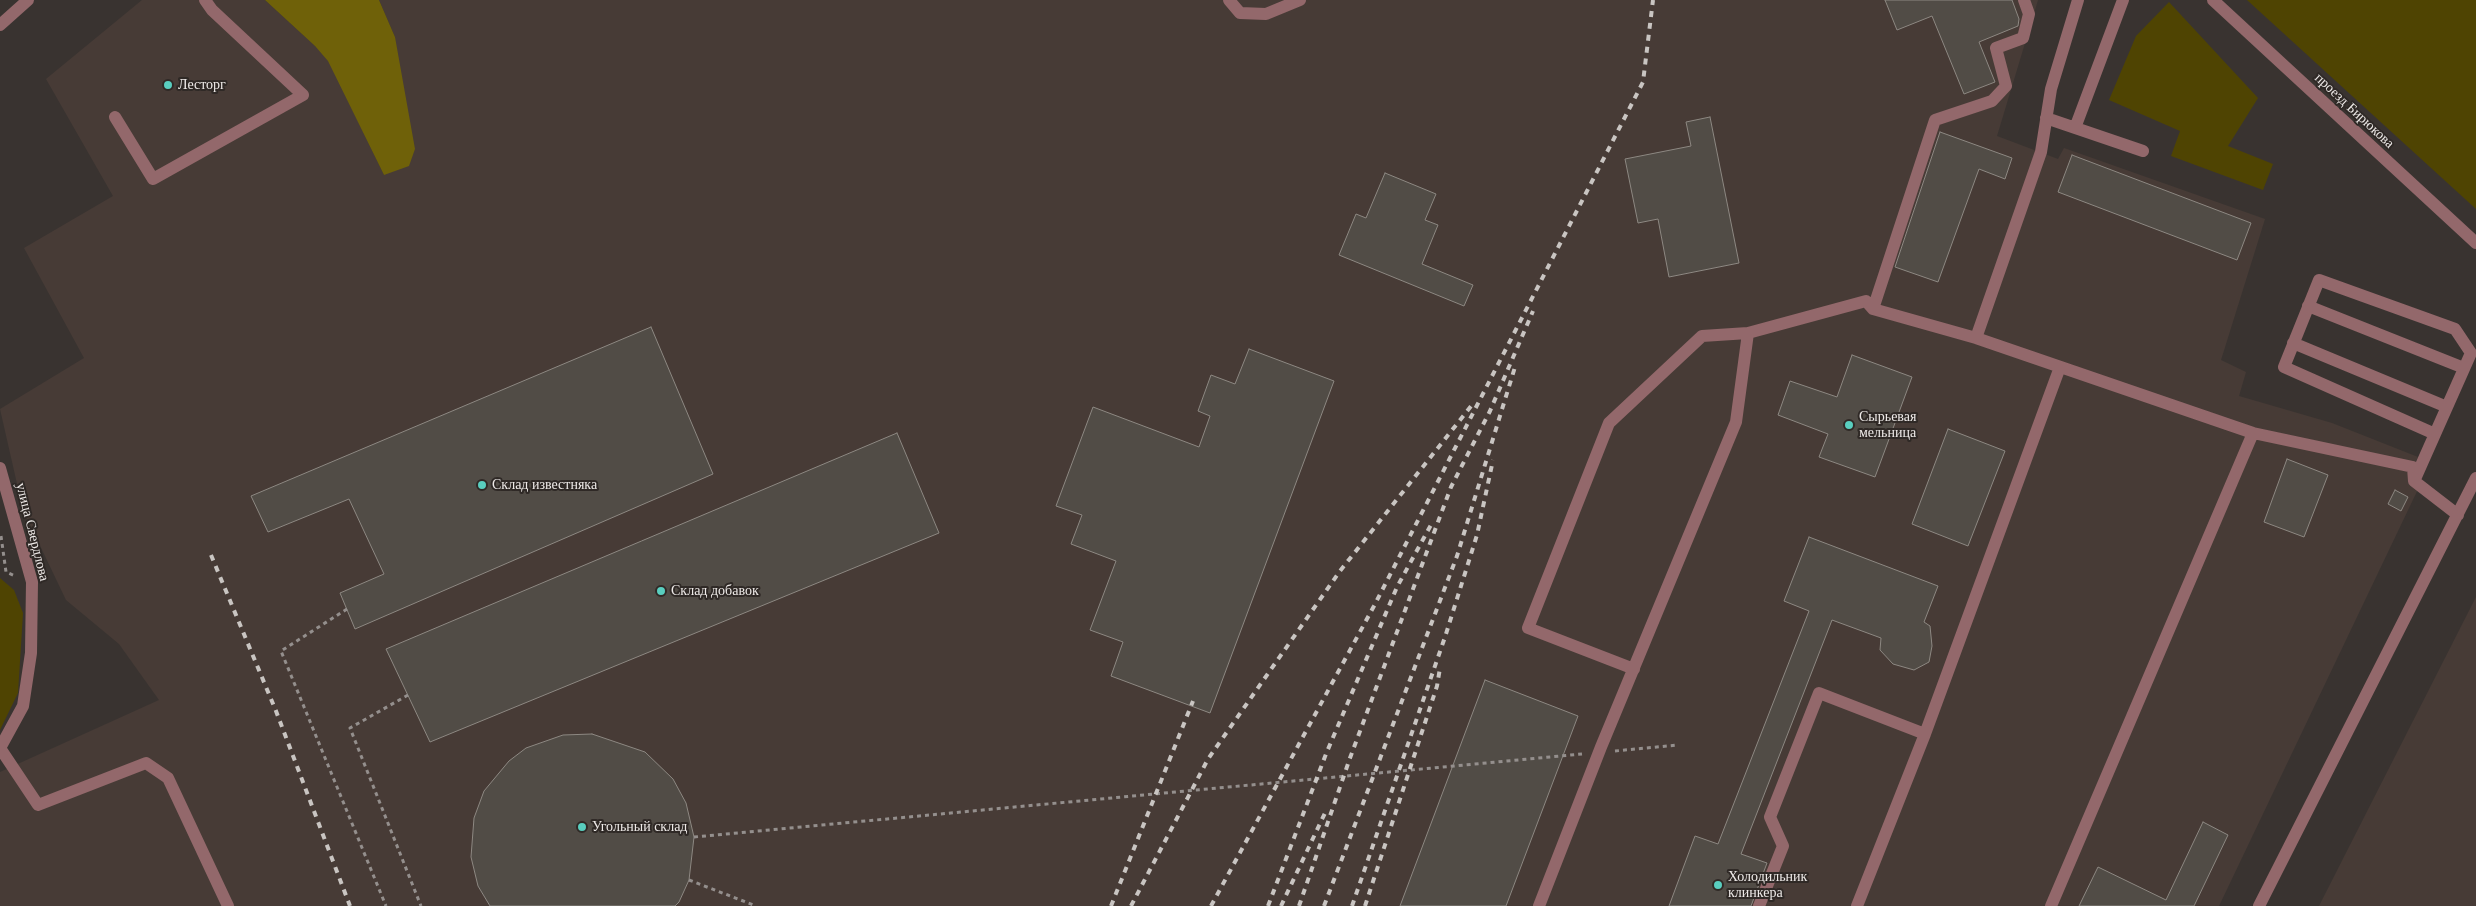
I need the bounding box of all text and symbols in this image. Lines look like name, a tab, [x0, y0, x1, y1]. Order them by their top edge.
street label: проезд Бирюкова	[2311, 70, 2397, 152]
place label: Лесторг	[178, 77, 226, 93]
marker: Лесторг	[162, 79, 174, 91]
place label: Сырьевая мельница	[1859, 409, 1916, 442]
marker: Сырьевая мельница	[1843, 419, 1855, 431]
place label: Склад известняка	[492, 477, 597, 493]
marker: Склад известняка	[476, 479, 488, 491]
street label: улица Свердлова	[12, 481, 52, 583]
place label: Склад добавок	[671, 583, 759, 599]
marker: Склад добавок	[655, 585, 667, 597]
place label: Угольный склад	[592, 819, 687, 835]
marker: Угольный склад	[576, 821, 588, 833]
place label: Холодильник клинкера	[1728, 869, 1807, 902]
marker: Холодильник клинкера	[1712, 879, 1724, 891]

